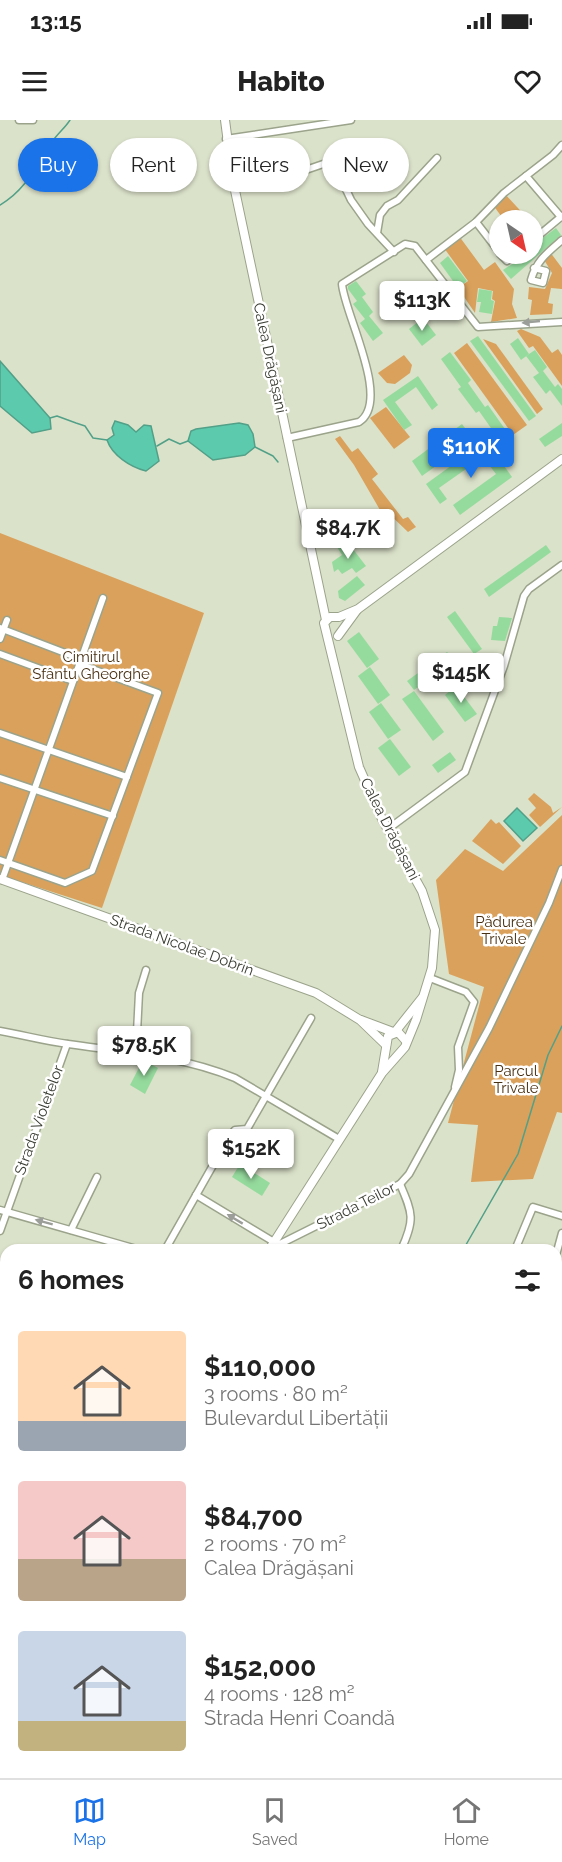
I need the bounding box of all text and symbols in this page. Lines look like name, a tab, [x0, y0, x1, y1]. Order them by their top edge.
text: 13:15	[30, 8, 82, 34]
icon: menu	[18, 65, 51, 98]
icon: heart	[511, 65, 544, 98]
text: Habito	[237, 66, 325, 97]
chip: Buy	[18, 138, 98, 192]
chip: Rent	[110, 138, 197, 192]
chip: Filters	[209, 138, 310, 192]
chip: New	[322, 138, 409, 192]
north arrow	[489, 210, 543, 264]
map controls	[489, 210, 543, 264]
pin: $113K	[380, 281, 464, 332]
text: $113K	[394, 288, 450, 312]
street label: Calea Drăgășani	[250, 301, 290, 415]
one-way arrow	[521, 317, 540, 327]
pin: $110K	[429, 428, 513, 479]
text: $110K	[442, 435, 500, 459]
pin: $84.7K	[299, 509, 397, 560]
text: $84.7K	[316, 516, 380, 540]
park label: Cimitirul Sfântu Gheorghe	[32, 648, 150, 683]
pin: $145K	[419, 653, 503, 704]
text: $145K	[432, 660, 490, 684]
street label: Calea Drăgășani	[356, 775, 424, 883]
street label: Strada Nicolae Dobrin	[108, 911, 256, 979]
park label: Pădurea Trivale	[475, 913, 533, 948]
pin: $78.5K	[95, 1026, 193, 1077]
text: $78.5K	[112, 1033, 176, 1057]
street label: Strada Violetelor	[11, 1062, 67, 1177]
park label: Parcul Trivale	[493, 1062, 539, 1097]
pin: $152K	[209, 1129, 293, 1180]
text: $152K	[222, 1136, 280, 1160]
street label: Strada Teilor	[314, 1178, 399, 1234]
one-way arrow	[227, 1213, 243, 1224]
one-way arrow	[34, 1217, 53, 1227]
icon: filters	[511, 1264, 544, 1297]
text: 6 homes	[18, 1265, 124, 1295]
text: $110,000	[204, 1352, 316, 1382]
icon: home	[66, 1355, 138, 1427]
text: 3 rooms · 80 m²	[204, 1382, 348, 1406]
text: Bulevardul Libertății	[204, 1406, 388, 1430]
text: $84,700	[204, 1502, 303, 1532]
icon: home	[66, 1505, 138, 1577]
text: 2 rooms · 70 m²	[204, 1532, 346, 1556]
text: Calea Drăgășani	[204, 1556, 354, 1580]
text: $152,000	[204, 1652, 316, 1682]
icon: home	[66, 1655, 138, 1727]
text: 4 rooms · 128 m²	[204, 1682, 355, 1706]
text: Strada Henri Coandă	[204, 1706, 395, 1730]
tab: Map	[73, 1794, 106, 1849]
tab: Saved	[252, 1794, 298, 1849]
tab: Home	[444, 1794, 489, 1849]

